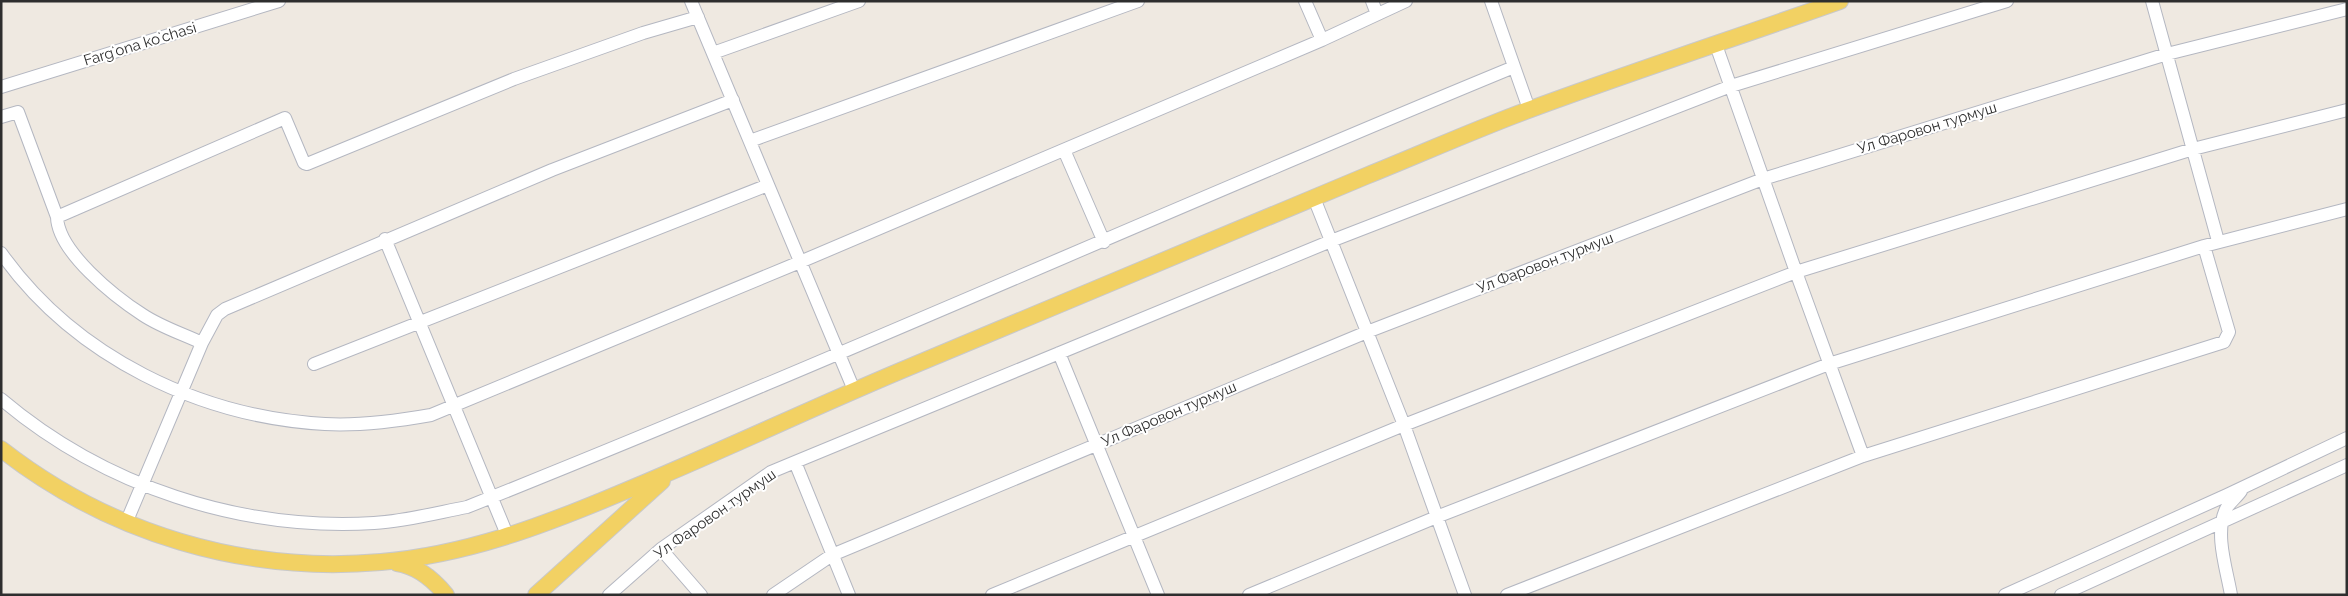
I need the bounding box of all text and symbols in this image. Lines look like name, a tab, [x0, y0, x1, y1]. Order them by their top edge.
street label: Fargʻona koʻchasi	[82, 18, 198, 70]
street label: Ул Фаровон турмуш	[1855, 98, 1999, 158]
street label: Ул Фаровон турмуш	[1474, 229, 1616, 297]
street label: Ул Фаровон турмуш	[1099, 377, 1239, 451]
street label: Ул Фаровон турмуш	[651, 465, 779, 563]

